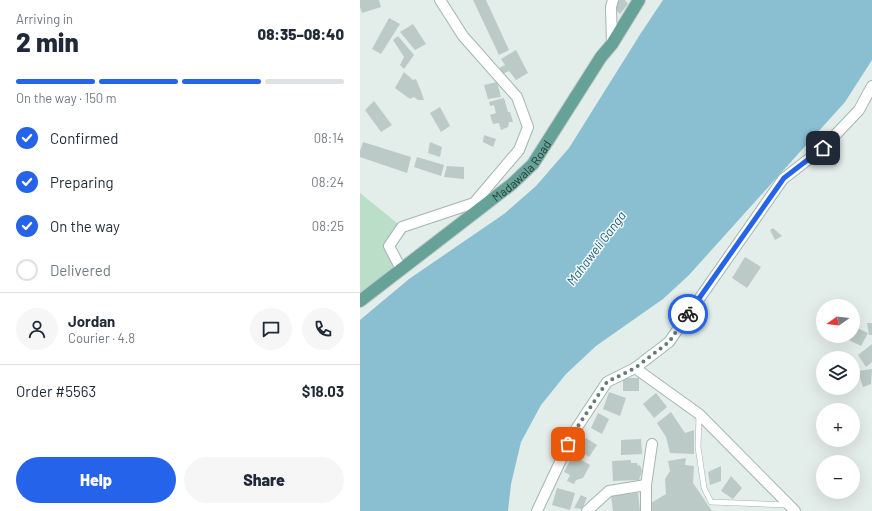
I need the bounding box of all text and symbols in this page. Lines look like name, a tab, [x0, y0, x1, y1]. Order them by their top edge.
text: Arriving in	[16, 11, 73, 27]
text: 08:35–08:40	[258, 25, 344, 43]
text: 2 min	[16, 26, 79, 57]
text: On the way · 150 m	[16, 90, 117, 106]
icon: check	[16, 127, 38, 149]
text: Confirmed	[50, 129, 118, 147]
text: 08:14	[314, 130, 344, 146]
pin	[806, 131, 840, 165]
street label: Madawala Road	[489, 137, 553, 204]
icon: home	[812, 137, 834, 159]
icon: check	[16, 171, 38, 193]
text: Preparing	[50, 173, 114, 191]
text: 08:24	[311, 174, 344, 190]
water label: Mahaweli Ganga	[563, 208, 629, 288]
icon: check	[16, 215, 38, 237]
text: On the way	[50, 217, 120, 235]
text: 08:25	[312, 218, 344, 234]
text: Delivered	[50, 261, 111, 279]
courier	[668, 294, 708, 334]
north arrow	[816, 299, 860, 343]
map controls	[816, 299, 860, 499]
icon: bike	[677, 303, 699, 325]
button: person	[16, 308, 58, 350]
button: chat	[250, 308, 292, 350]
button: phone	[302, 308, 344, 350]
text: Jordan	[68, 312, 115, 330]
text: Courier · 4.8	[68, 330, 135, 346]
button: layers	[816, 351, 860, 395]
text: Order #5563	[16, 382, 96, 400]
text: $18.03	[302, 382, 344, 400]
button: +	[816, 403, 860, 447]
pin	[551, 427, 585, 461]
icon: bag	[557, 433, 579, 455]
button: −	[816, 455, 860, 499]
button: Help	[16, 457, 176, 503]
button: Share	[184, 457, 344, 503]

